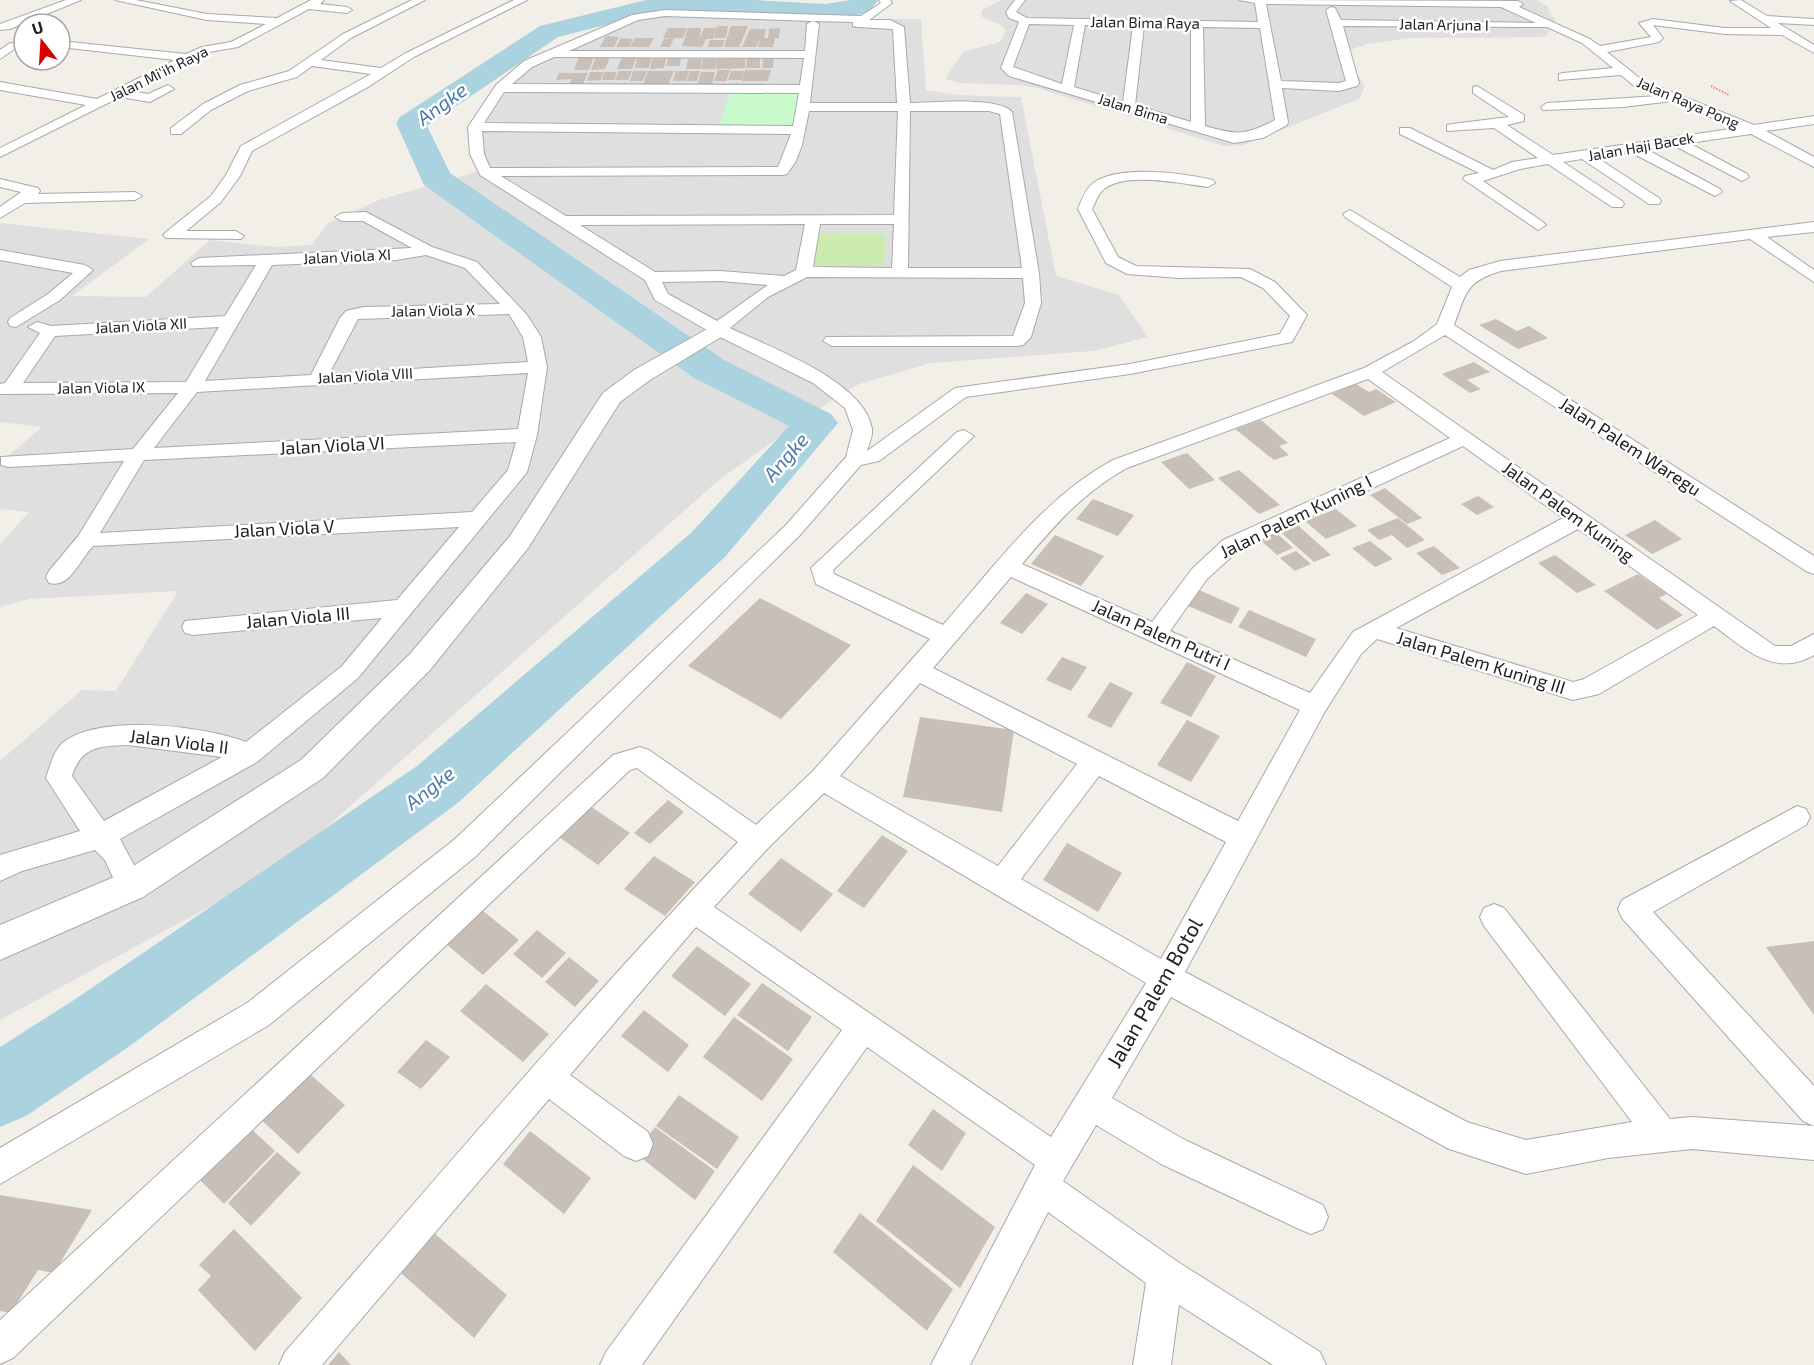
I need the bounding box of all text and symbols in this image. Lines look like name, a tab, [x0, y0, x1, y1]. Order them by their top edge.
north arrow	[12, 12, 72, 72]
street label: Jalan Bima Raya	[1090, 12, 1200, 32]
street label: Jalan Arjuna I	[1399, 14, 1489, 35]
text: U	[29, 16, 45, 38]
street label: Jalan Mi'ih Raya	[106, 41, 211, 105]
street label: Jalan Raya Pong	[1635, 72, 1743, 132]
water label: Angke	[411, 77, 472, 130]
street label: Jalan Bima	[1096, 89, 1171, 127]
street label: Jalan Haji Bacek	[1586, 128, 1696, 165]
street label: Jalan Viola XI	[302, 245, 391, 267]
street label: Jalan Viola X	[391, 300, 475, 320]
street label: Jalan Viola XII	[94, 314, 187, 336]
street label: Jalan Viola VIII	[317, 364, 413, 386]
street label: Jalan Viola IX	[57, 377, 145, 397]
street label: Jalan Palem Waregu	[1556, 392, 1705, 500]
water label: Angke	[757, 427, 813, 486]
street label: Jalan Viola VI	[279, 431, 385, 459]
street label: Jalan Palem Kuning	[1499, 456, 1639, 566]
street label: Jalan Palem Kuning I	[1216, 470, 1375, 562]
street label: Jalan Viola V	[233, 514, 335, 542]
street label: Jalan Palem Putri I	[1089, 594, 1234, 674]
street label: Jalan Viola III	[245, 601, 351, 633]
street label: Jalan Palem Kuning III	[1394, 626, 1568, 698]
street label: Jalan Viola II	[128, 724, 230, 758]
water label: Angke	[399, 760, 459, 815]
street label: Jalan Palem Botol	[1101, 912, 1207, 1072]

